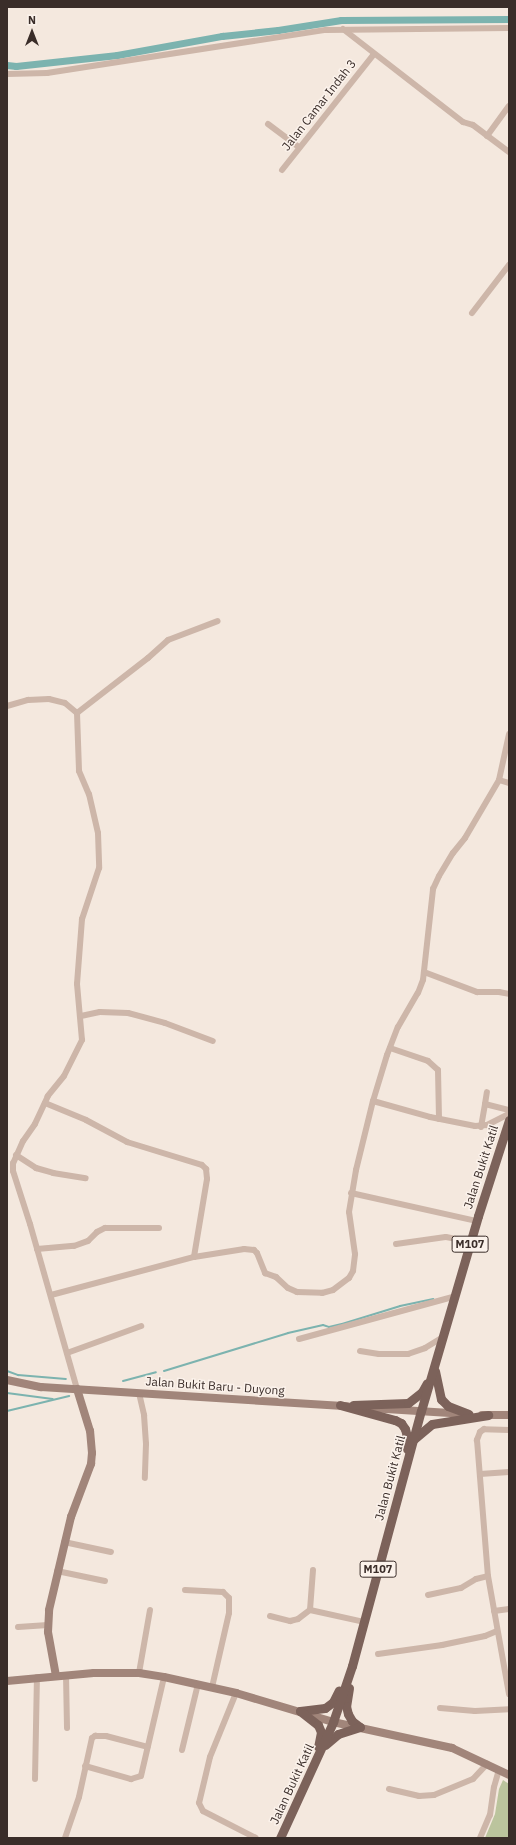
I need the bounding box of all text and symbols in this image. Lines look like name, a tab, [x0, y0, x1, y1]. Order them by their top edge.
north arrow	[12, 12, 52, 52]
text: N	[28, 13, 36, 27]
street label: Jalan Camar Indah 3	[279, 57, 359, 153]
street label: Jalan Bukit Katil	[461, 1123, 501, 1211]
road number: M107	[451, 1235, 489, 1253]
street label: Jalan Bukit Baru - Duyong	[145, 1374, 285, 1398]
street label: Jalan Bukit Katil	[372, 1434, 408, 1522]
road number: M107	[359, 1560, 397, 1578]
street label: Jalan Bukit Katil	[267, 1741, 317, 1827]

